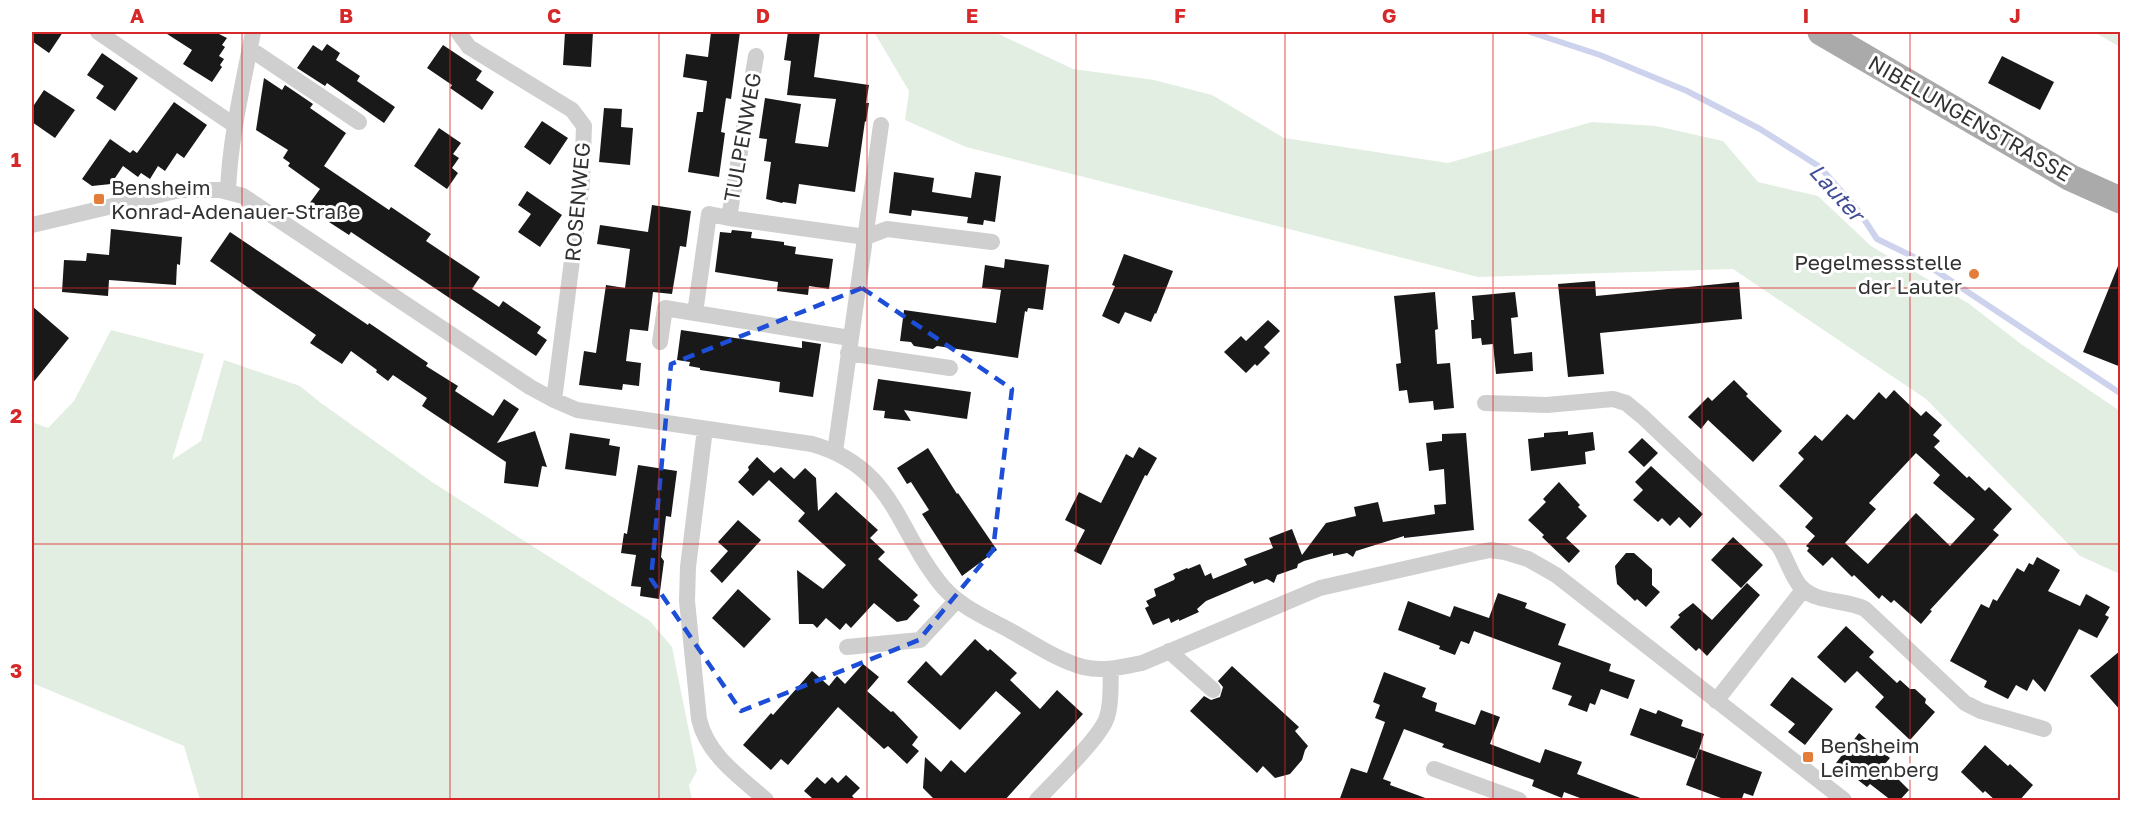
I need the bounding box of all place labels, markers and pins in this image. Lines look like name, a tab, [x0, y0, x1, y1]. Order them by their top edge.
place label: Bensheim Konrad-Adenauer-Straße	[111, 174, 360, 224]
marker: Bensheim Konrad-Adenauer-Straße	[92, 192, 106, 206]
place label: Pegelmessstelle der Lauter	[1794, 249, 1962, 299]
marker: Pegelmessstelle der Lauter	[1967, 267, 1981, 281]
place label: Bensheim Leimenberg	[1820, 732, 1939, 782]
marker: Bensheim Leimenberg	[1801, 750, 1815, 764]

